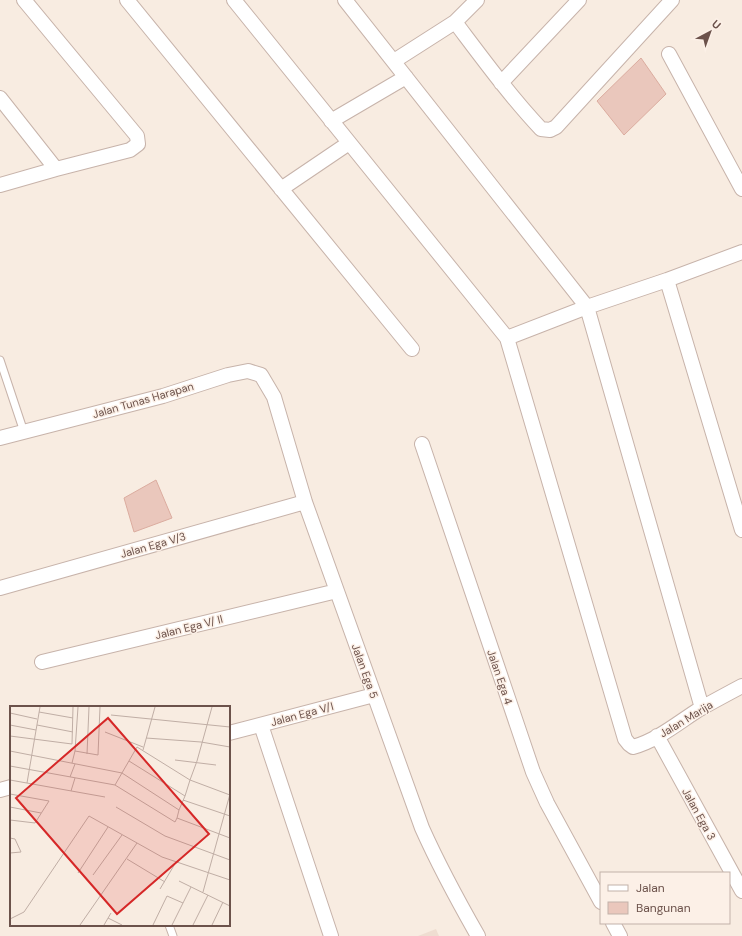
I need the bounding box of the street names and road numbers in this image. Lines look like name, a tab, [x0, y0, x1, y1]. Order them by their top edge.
street label: Jalan Tunas Harapan	[91, 379, 195, 421]
street label: Jalan Ega V/3	[119, 529, 187, 561]
street label: Jalan Ega V/ II	[154, 612, 224, 642]
street label: Jalan Ega 5	[349, 642, 381, 701]
street label: Jalan Ega 4	[484, 648, 516, 707]
street label: Jalan Marija	[657, 698, 715, 740]
street label: Jalan Ega V/I	[269, 699, 335, 729]
street label: Jalan Ega 3	[679, 786, 719, 842]

